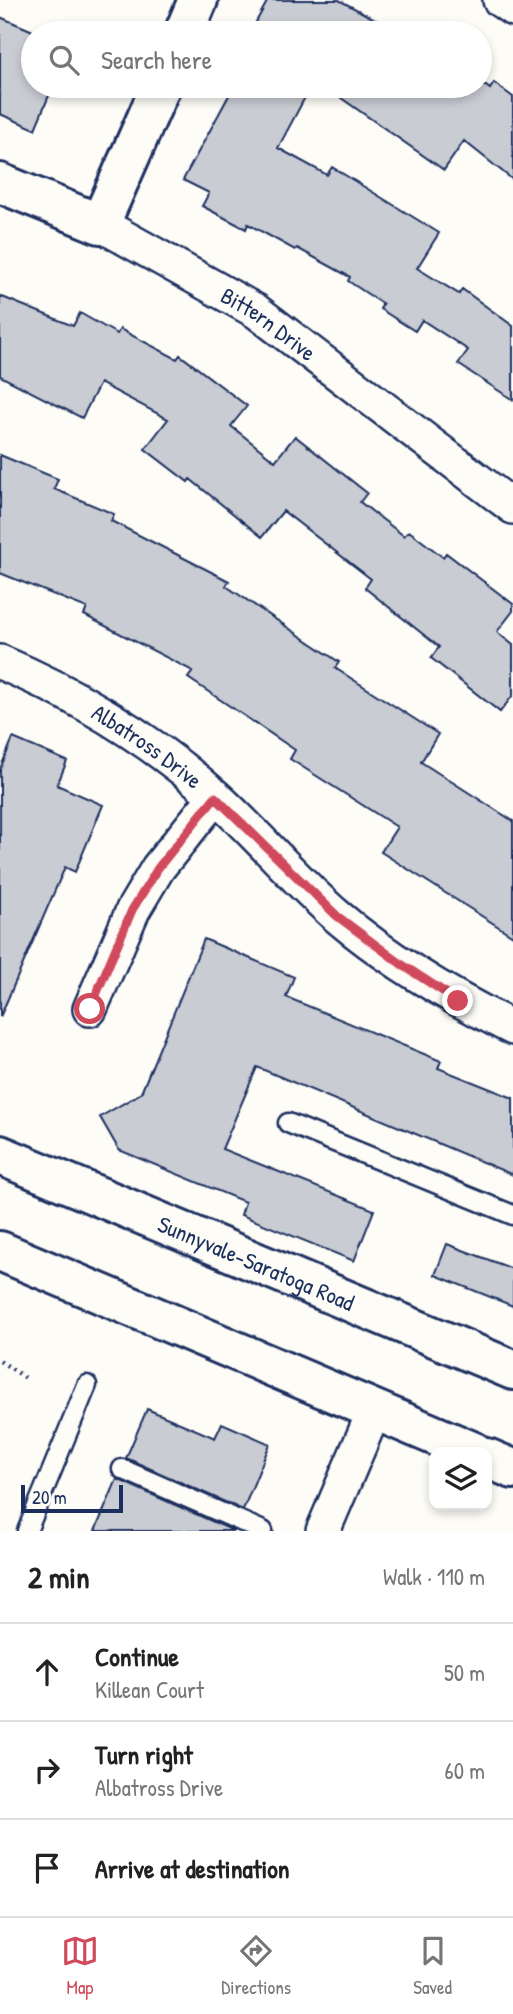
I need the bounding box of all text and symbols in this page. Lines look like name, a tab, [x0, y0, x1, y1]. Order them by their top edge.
search box	[21, 21, 492, 98]
icon: search	[45, 41, 83, 79]
text: Search here	[101, 42, 212, 77]
street label: Bittern Drive	[216, 279, 323, 367]
street label: Albatross Drive	[87, 696, 209, 795]
route end	[442, 985, 473, 1016]
route start	[74, 993, 105, 1024]
street label: Sunnyvale-Saratoga Road	[153, 1208, 359, 1317]
map controls	[429, 1447, 492, 1510]
button: layers	[429, 1447, 492, 1510]
scale bar	[21, 1482, 122, 1514]
text: 20 m	[32, 1484, 67, 1510]
text: 2 min	[28, 1557, 90, 1597]
text: Walk · 110 m	[383, 1561, 485, 1592]
text: Continue	[95, 1639, 179, 1674]
icon: ahead	[28, 1653, 66, 1691]
text: 50 m	[444, 1657, 485, 1688]
text: Killean Court	[95, 1674, 204, 1705]
text: Turn right	[95, 1737, 193, 1772]
icon: right	[28, 1751, 66, 1789]
text: 60 m	[445, 1755, 485, 1786]
text: Albatross Drive	[95, 1772, 223, 1803]
icon: arrive	[28, 1849, 66, 1887]
text: Arrive at destination	[95, 1851, 290, 1886]
tab: Map	[61, 1932, 99, 2000]
tab: Directions	[221, 1932, 291, 2000]
tab: Saved	[413, 1932, 452, 2000]

